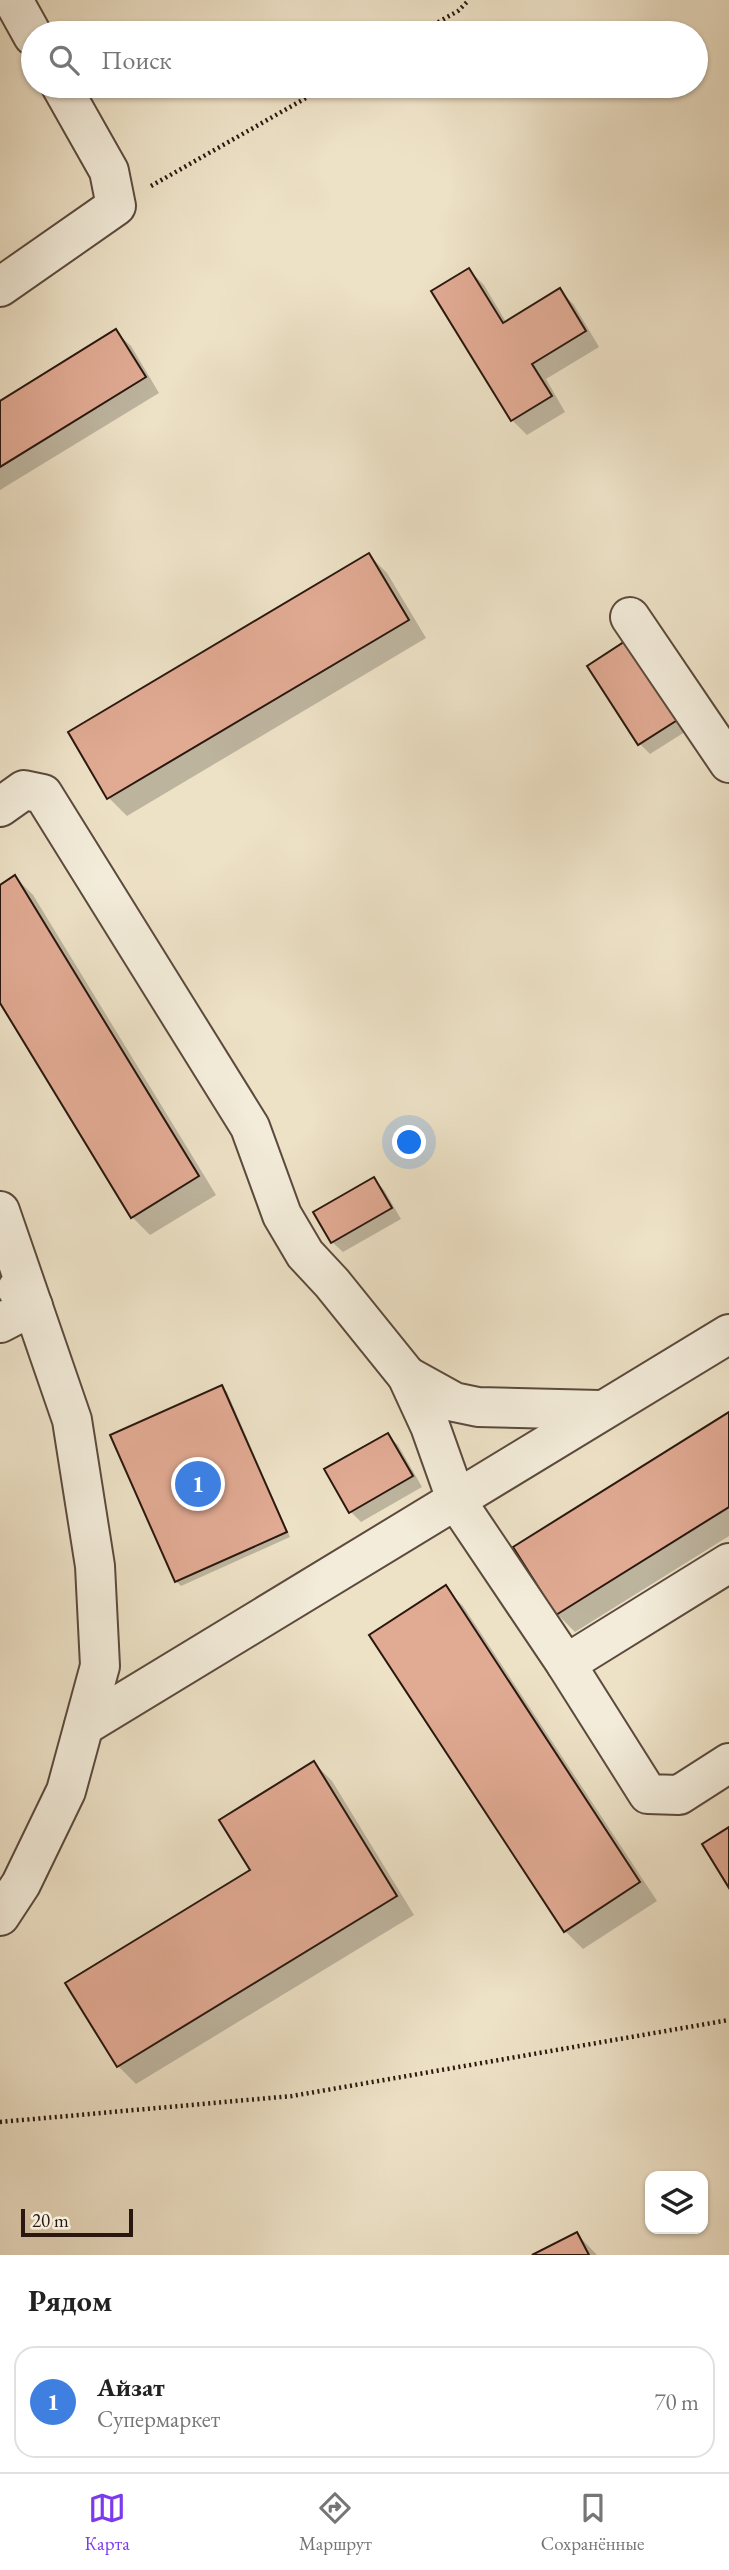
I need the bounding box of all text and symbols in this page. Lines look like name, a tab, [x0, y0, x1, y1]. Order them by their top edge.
search box	[21, 21, 708, 98]
icon: search	[45, 41, 83, 79]
text: Поиск	[101, 43, 172, 77]
your location	[392, 1125, 426, 1159]
pin: 1	[175, 1458, 221, 1510]
map controls	[645, 2171, 708, 2234]
button: layers	[645, 2171, 708, 2234]
scale bar	[21, 2206, 133, 2238]
text: 20 m	[32, 2208, 69, 2233]
text: Рядом	[28, 2281, 112, 2320]
text: Айзат	[97, 2370, 165, 2404]
text: 1	[47, 2387, 59, 2417]
text: 70 m	[654, 2387, 699, 2417]
text: Супермаркет	[97, 2404, 220, 2434]
tab: Карта	[85, 2489, 130, 2556]
tab: Маршрут	[299, 2489, 372, 2556]
tab: Сохранённые	[541, 2489, 644, 2556]

